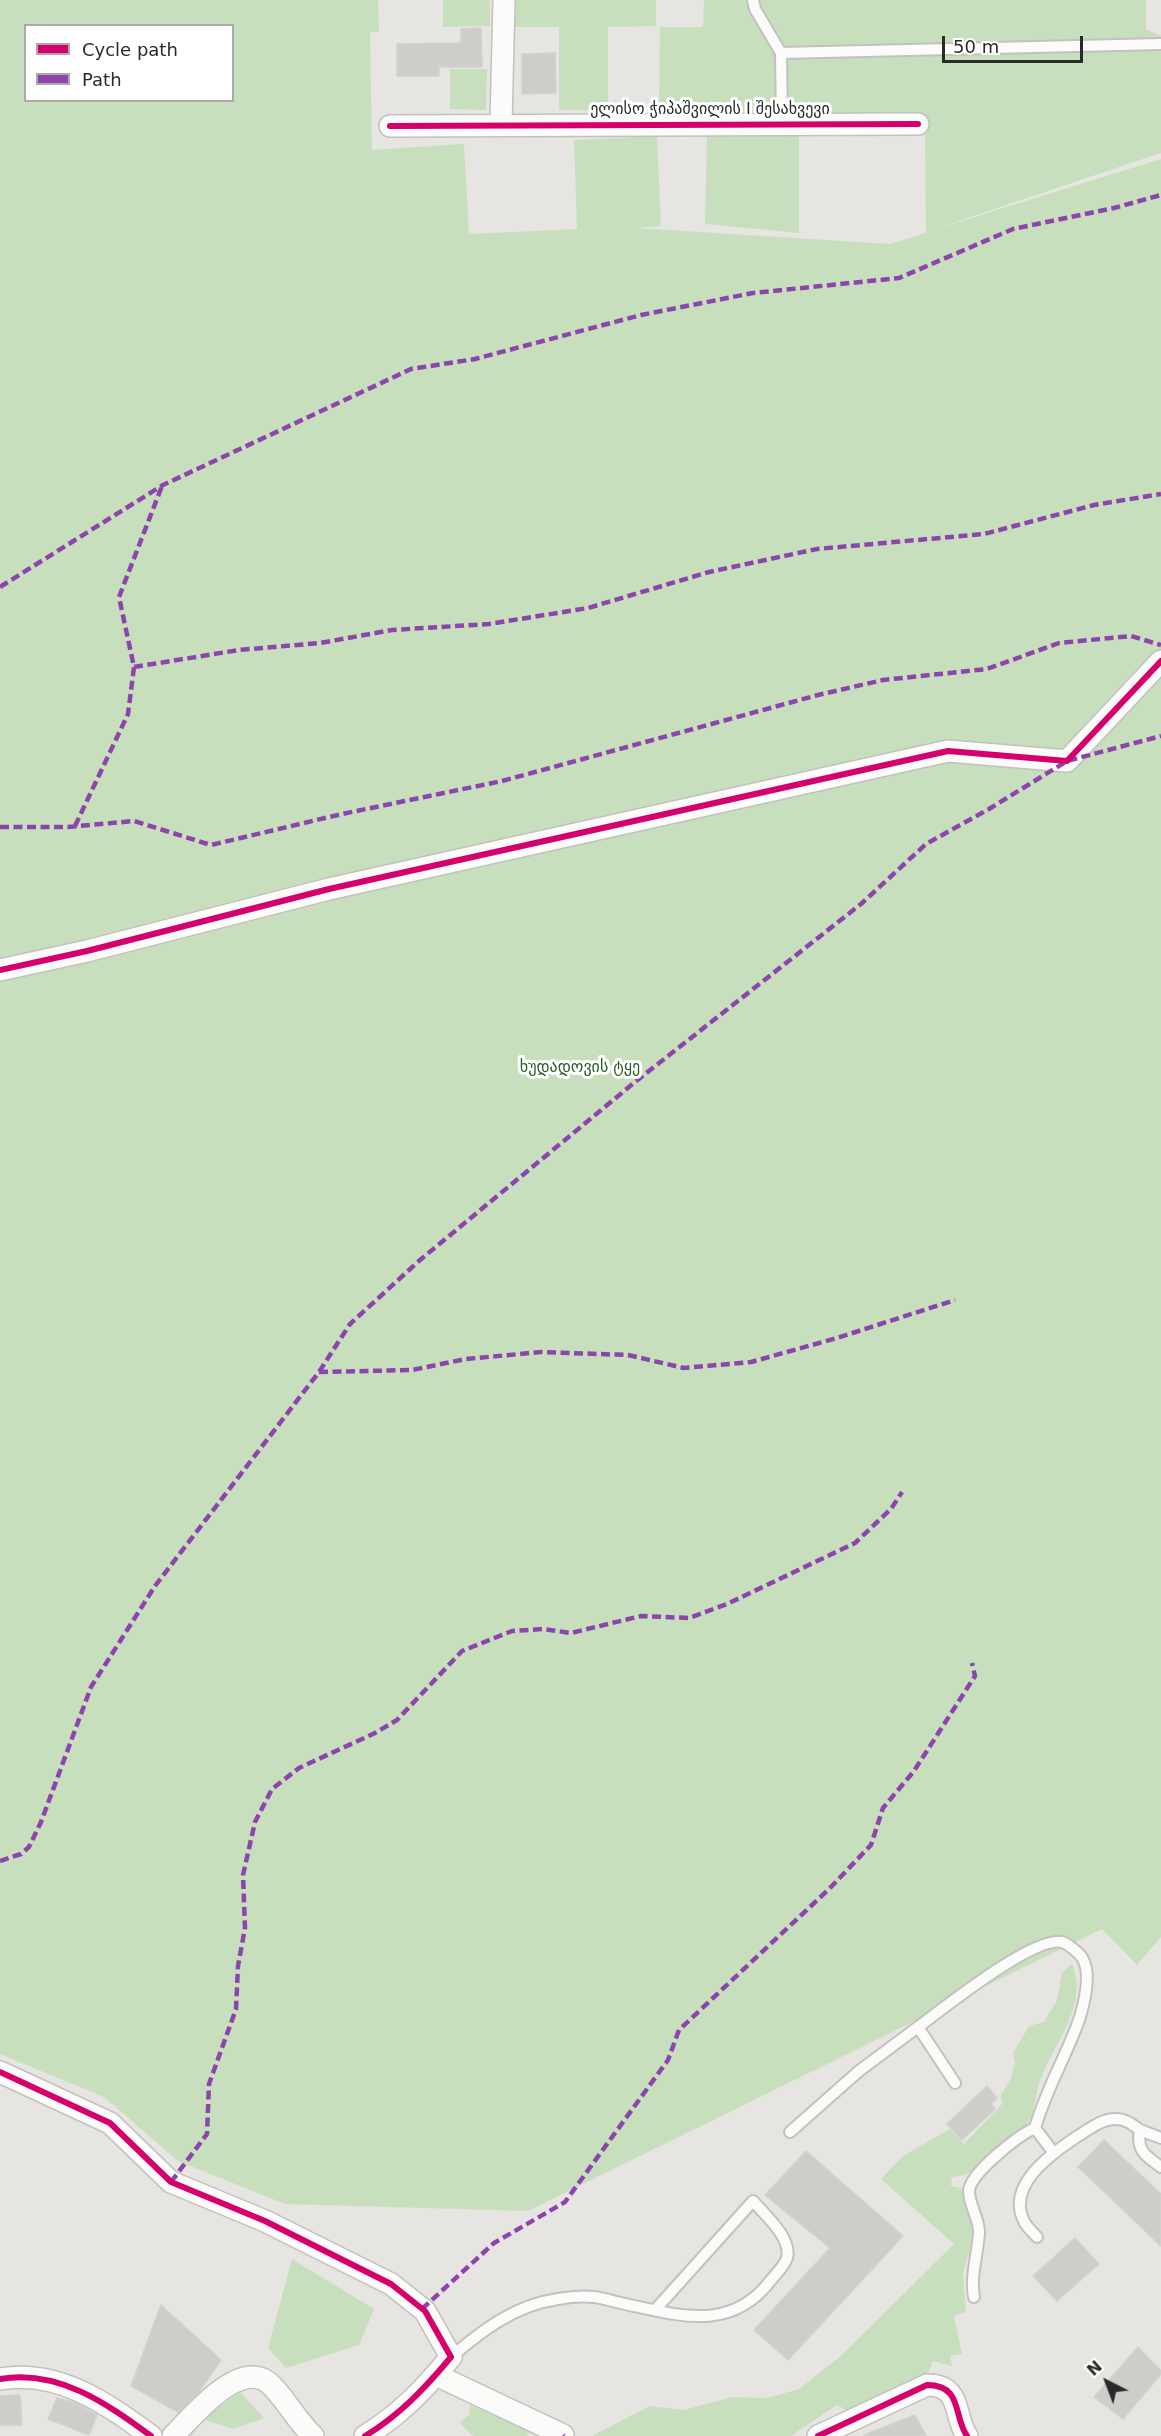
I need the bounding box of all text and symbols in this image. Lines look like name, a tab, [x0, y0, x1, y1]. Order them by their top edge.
legend	[24, 24, 234, 102]
scale bar	[945, 24, 1086, 62]
text: 50 m	[953, 36, 999, 57]
text: Cycle path	[82, 39, 178, 60]
text: Path	[82, 69, 122, 90]
street label: ელისო ჭიპაშვილის I შესახვევი	[590, 100, 830, 120]
park label: ხუდადოვის ტყე	[520, 1058, 640, 1078]
north arrow	[1077, 2352, 1137, 2412]
text: N	[1083, 2357, 1106, 2380]

